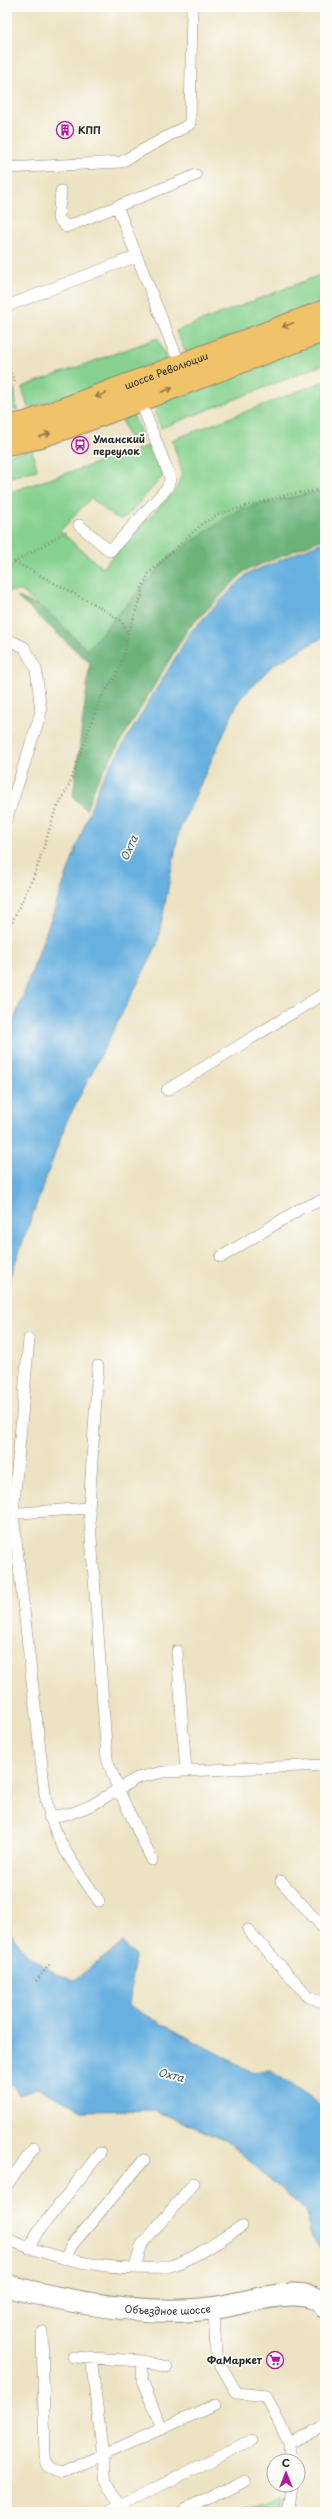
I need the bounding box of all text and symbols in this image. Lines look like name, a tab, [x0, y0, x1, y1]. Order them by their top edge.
building icon: КПП	[55, 120, 75, 140]
place label: КПП	[78, 122, 101, 137]
one-way arrow	[283, 321, 295, 329]
street label: шоссе Революции	[122, 347, 210, 393]
one-way arrow	[160, 385, 172, 393]
one-way arrow	[96, 391, 108, 399]
one-way arrow	[38, 431, 51, 438]
place label: Уманский переулок	[93, 431, 145, 459]
bus stop icon: Уманский переулок	[70, 435, 90, 455]
water label: Охта	[115, 831, 142, 863]
water label: Охта	[156, 2063, 187, 2086]
street label: Объездное шоссе	[124, 2300, 212, 2318]
supermarket icon: ФаМаркет	[265, 2350, 285, 2370]
place label: ФаМаркет	[207, 2352, 263, 2367]
north arrow	[266, 2453, 306, 2493]
text: С	[282, 2454, 290, 2471]

